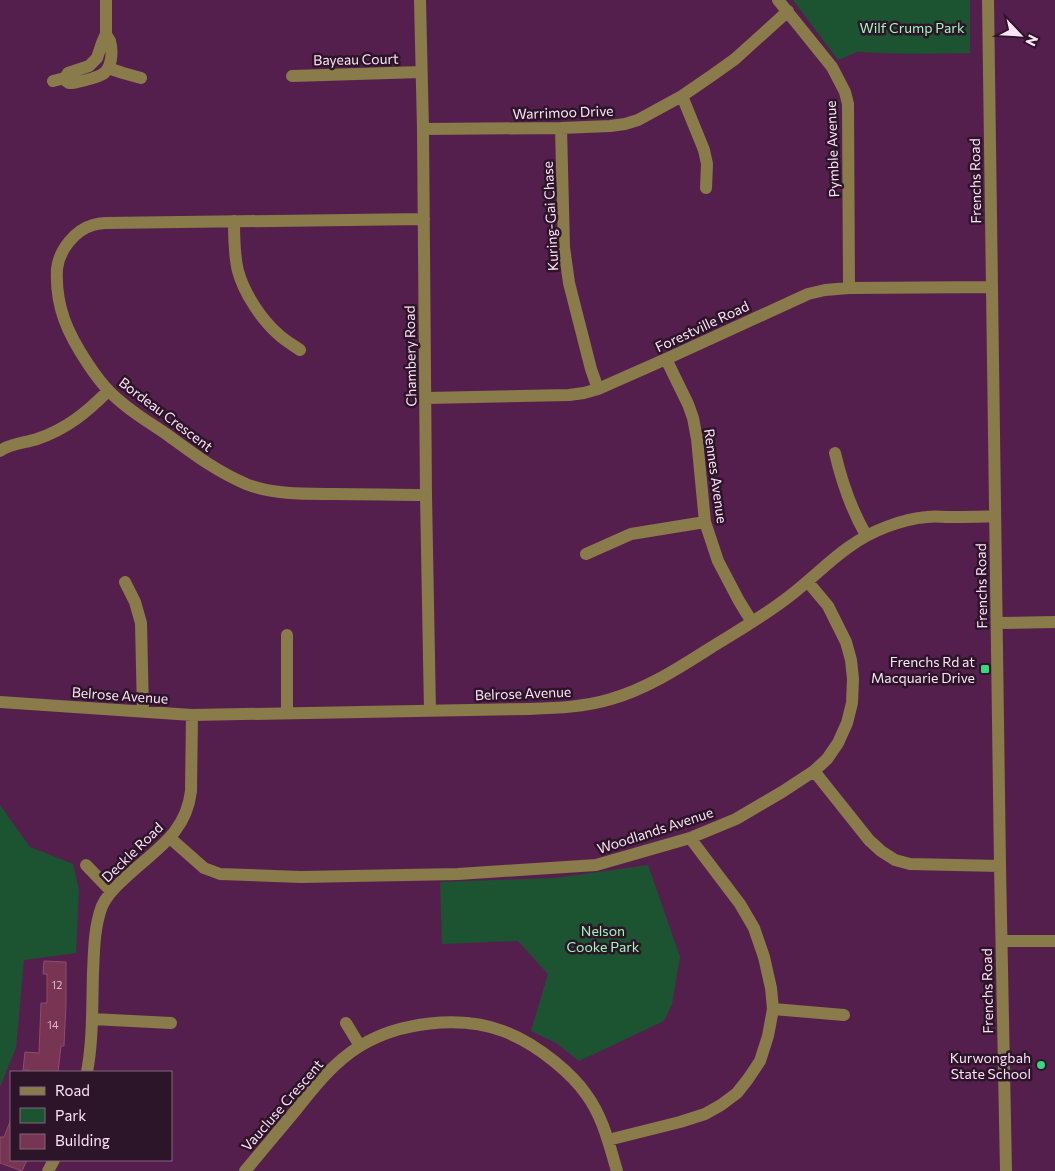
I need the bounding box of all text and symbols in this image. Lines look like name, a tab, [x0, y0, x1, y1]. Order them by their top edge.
north arrow	[995, 10, 1045, 60]
park label: Wilf Crump Park	[859, 19, 965, 36]
text: N	[1022, 32, 1042, 49]
street label: Bayeau Court	[313, 50, 399, 68]
street label: Pymble Avenue	[822, 100, 842, 198]
street label: Warrimoo Drive	[512, 102, 614, 122]
street label: Frenchs Road	[966, 138, 984, 224]
street label: Kuring-Gai Chase	[539, 161, 561, 271]
street label: Forestville Road	[652, 297, 752, 355]
street label: Chambery Road	[401, 305, 419, 407]
street label: Bordeau Crescent	[116, 373, 216, 455]
street label: Rennes Avenue	[701, 428, 731, 524]
street label: Frenchs Road	[972, 543, 990, 629]
place label: Frenchs Rd at Macquarie Drive	[871, 653, 975, 686]
marker: Frenchs Rd at Macquarie Drive	[979, 663, 991, 675]
street label: Belrose Avenue	[71, 683, 169, 707]
street label: Belrose Avenue	[474, 683, 572, 703]
street label: Woodlands Avenue	[595, 803, 715, 857]
street label: Deckle Road	[98, 819, 166, 885]
park label: Nelson Cooke Park	[567, 922, 640, 955]
street label: Frenchs Road	[978, 948, 996, 1034]
house number: 12	[52, 978, 62, 991]
house number: 14	[47, 1018, 59, 1031]
place label: Kurwongbah State School	[950, 1049, 1031, 1082]
street label: Vaucluse Crescent	[238, 1056, 326, 1154]
marker: Kurwongbah State School	[1035, 1059, 1047, 1071]
legend	[10, 1071, 172, 1161]
text: Road	[55, 1081, 90, 1099]
text: Park	[55, 1106, 86, 1124]
text: Building	[55, 1131, 110, 1149]

